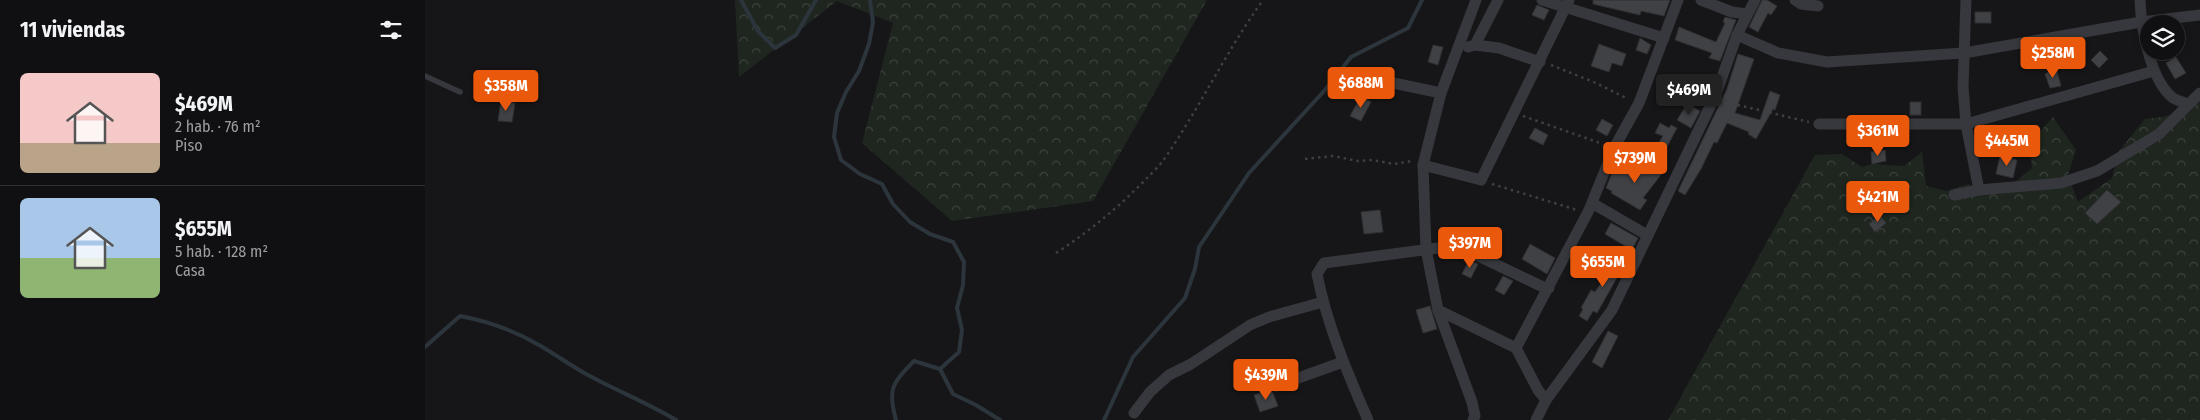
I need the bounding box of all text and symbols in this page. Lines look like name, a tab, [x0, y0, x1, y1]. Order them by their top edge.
map controls	[2140, 15, 2185, 60]
button: layers	[2140, 15, 2185, 60]
icon: filters	[377, 16, 405, 44]
text: 11 viviendas	[20, 17, 125, 43]
pin: $258M	[2018, 36, 2088, 79]
text: $258M	[2031, 43, 2075, 62]
pin: $688M	[1326, 66, 1396, 109]
pin: $358M	[471, 70, 541, 112]
text: $688M	[1339, 73, 1383, 92]
pin: $469M	[1654, 74, 1724, 116]
text: $358M	[484, 76, 528, 95]
text: $469M	[1667, 80, 1711, 99]
text: $469M	[175, 91, 233, 117]
icon: home	[60, 93, 120, 153]
pin: $361M	[1843, 114, 1913, 157]
text: 2 hab. · 76 m²	[175, 117, 261, 136]
text: $361M	[1857, 121, 1899, 140]
pin: $445M	[1972, 124, 2042, 167]
text: $445M	[1985, 131, 2029, 150]
text: Piso	[175, 136, 203, 155]
pin: $739M	[1600, 142, 1670, 184]
text: $739M	[1614, 148, 1656, 167]
pin: $421M	[1843, 180, 1913, 223]
text: $421M	[1857, 187, 1899, 206]
text: $655M	[175, 216, 232, 242]
icon: home	[60, 218, 120, 278]
pin: $397M	[1435, 226, 1505, 269]
text: $397M	[1449, 233, 1491, 252]
text: 5 hab. · 128 m²	[175, 242, 268, 261]
pin: $655M	[1568, 246, 1638, 288]
text: $655M	[1581, 252, 1625, 271]
text: Casa	[175, 261, 205, 280]
pin: $439M	[1231, 358, 1301, 401]
text: $439M	[1244, 365, 1288, 384]

